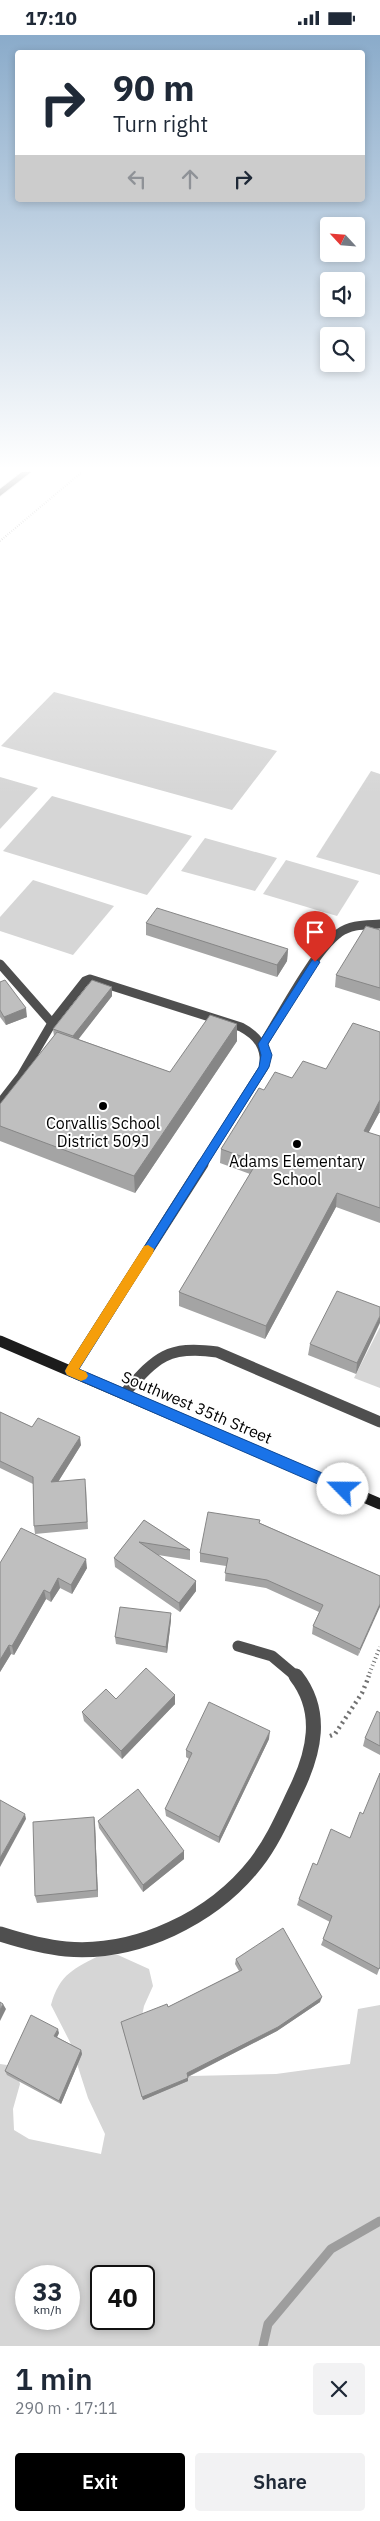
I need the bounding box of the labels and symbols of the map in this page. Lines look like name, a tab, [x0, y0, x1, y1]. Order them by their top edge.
north arrow	[320, 217, 365, 263]
pin	[294, 911, 336, 962]
marker: Corvallis School District 509J	[97, 1100, 109, 1112]
place label: Corvallis School District 509J	[46, 1113, 160, 1151]
marker: Adams Elementary School	[291, 1138, 303, 1150]
place label: Adams Elementary School	[229, 1151, 365, 1189]
street label: Southwest 35th Street	[119, 1366, 275, 1448]
position arrow	[316, 1462, 368, 1514]
speed limit sign: 40	[90, 2265, 155, 2330]

